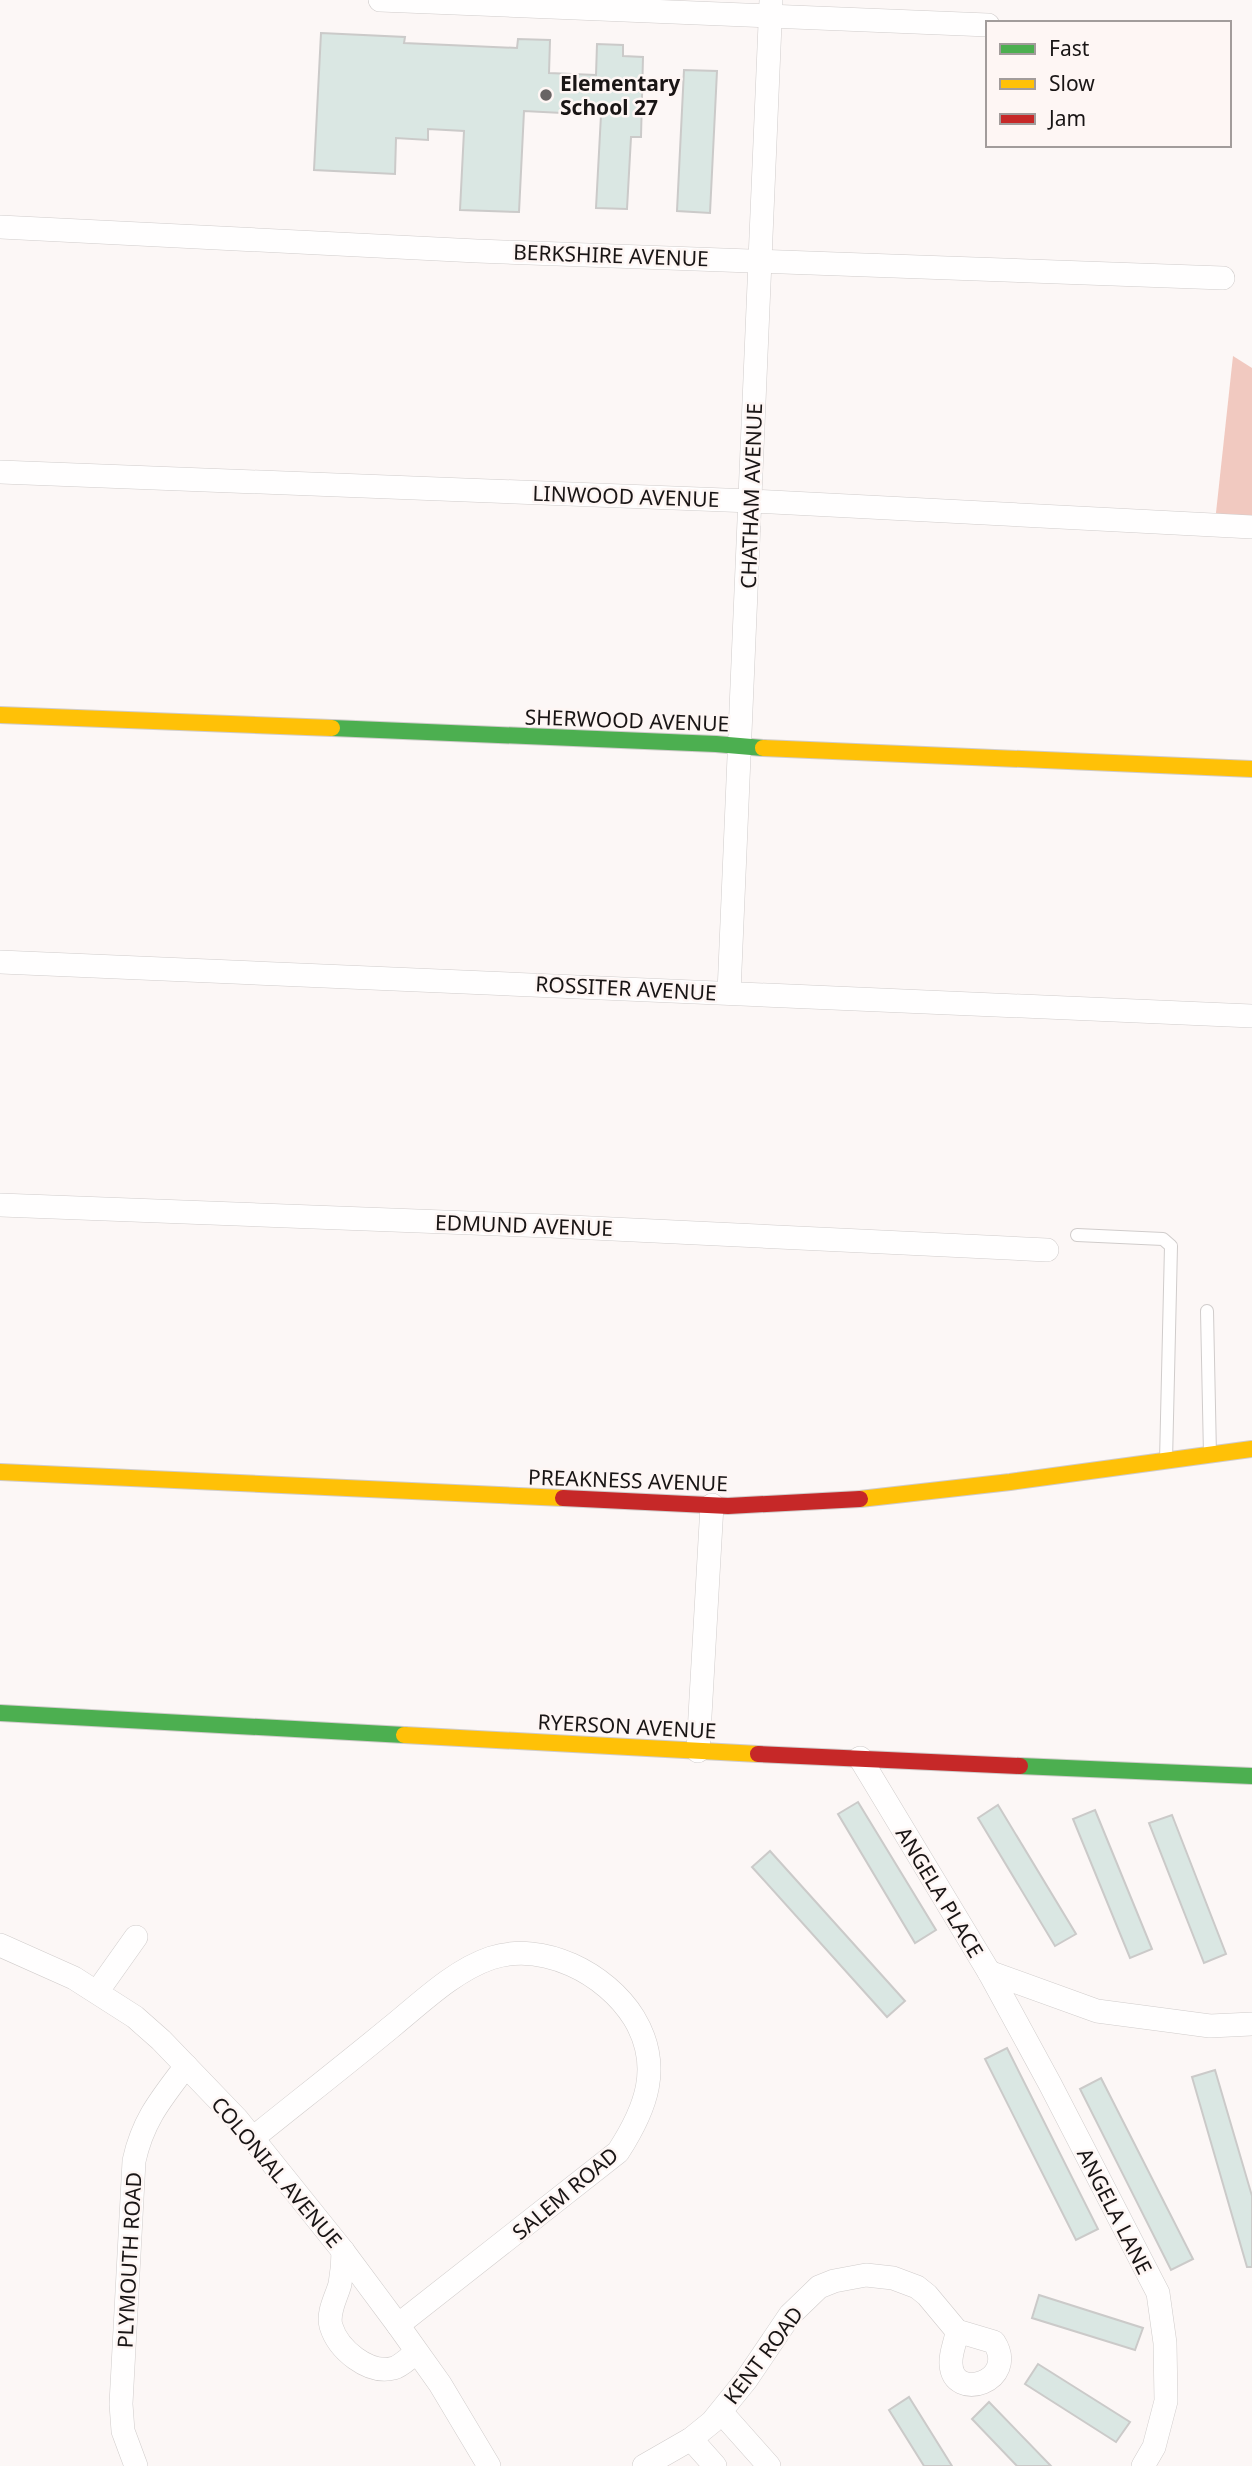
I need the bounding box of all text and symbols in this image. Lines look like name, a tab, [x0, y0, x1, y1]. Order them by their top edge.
legend	[986, 21, 1231, 147]
text: Fast	[1049, 34, 1090, 62]
place label: Elementary School 27	[560, 69, 680, 121]
text: Slow	[1049, 69, 1095, 97]
marker: Elementary School 27	[538, 87, 554, 103]
text: Jam	[1047, 104, 1086, 132]
street label: BERKSHIRE AVENUE	[513, 238, 709, 272]
street label: CHATHAM AVENUE	[734, 403, 768, 589]
street label: LINWOOD AVENUE	[532, 479, 720, 513]
street label: SHERWOOD AVENUE	[524, 702, 730, 738]
street label: ROSSITER AVENUE	[535, 969, 717, 1007]
street label: EDMUND AVENUE	[435, 1208, 613, 1242]
street label: PREAKNESS AVENUE	[528, 1463, 728, 1497]
street label: RYERSON AVENUE	[537, 1707, 717, 1745]
street label: ANGELA PLACE	[890, 1821, 990, 1963]
street label: COLONIAL AVENUE	[206, 2091, 348, 2253]
street label: SALEM ROAD	[506, 2141, 624, 2245]
street label: ANGELA LANE	[1071, 2143, 1159, 2279]
street label: PLYMOUTH ROAD	[110, 2171, 148, 2349]
street label: KENT ROAD	[717, 2300, 809, 2410]

